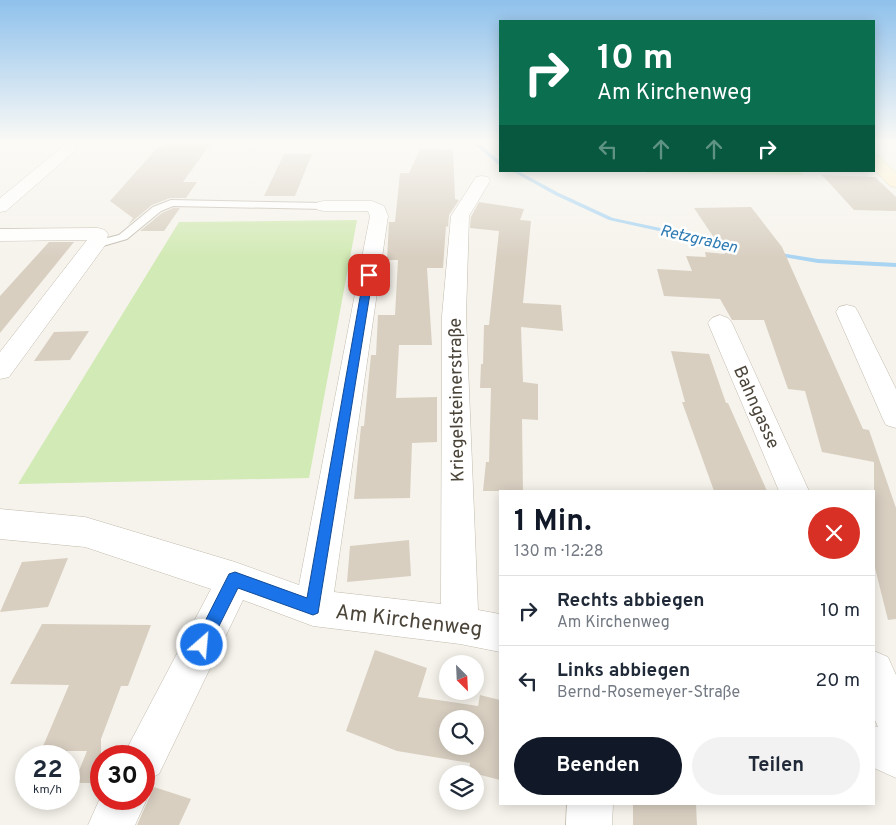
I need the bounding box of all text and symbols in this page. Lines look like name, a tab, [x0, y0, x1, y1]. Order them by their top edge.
text: 10 m	[597, 37, 673, 81]
icon: right	[514, 40, 579, 105]
text: Am Kirchenweg	[597, 80, 752, 107]
icon: left	[594, 135, 622, 163]
icon: ahead	[647, 135, 675, 163]
icon: ahead	[700, 135, 728, 163]
icon: right	[753, 135, 781, 163]
water label: Retzgraben	[658, 221, 740, 259]
pin	[348, 254, 390, 296]
icon: arrive	[355, 261, 383, 289]
street label: Kriegelsteinerstraße	[445, 318, 470, 482]
street label: Bahngasse	[727, 363, 784, 453]
text: 1 Min.	[514, 504, 592, 541]
button: close	[808, 507, 860, 559]
text: 130 m · 12:28	[514, 542, 603, 562]
text: Rechts abbiegen	[557, 589, 705, 613]
icon: right	[514, 597, 542, 625]
street label: Am Kirchenweg	[334, 599, 484, 644]
text: 10 m	[820, 599, 860, 623]
text: Am Kirchenweg	[557, 613, 670, 633]
position arrow	[175, 618, 227, 670]
north arrow	[439, 655, 484, 700]
map controls	[439, 655, 484, 810]
text: Links abbiegen	[557, 659, 690, 683]
icon: left	[514, 667, 542, 695]
text: 20 m	[816, 669, 860, 693]
text: Bernd-Rosemeyer-Straße	[557, 683, 740, 703]
button: search	[439, 710, 484, 755]
button: Beenden	[514, 737, 682, 795]
button: Teilen	[692, 737, 860, 795]
speed limit sign: 30	[90, 745, 155, 810]
text: 22	[32, 755, 63, 787]
button: layers	[439, 765, 484, 810]
text: km/h	[33, 782, 62, 798]

